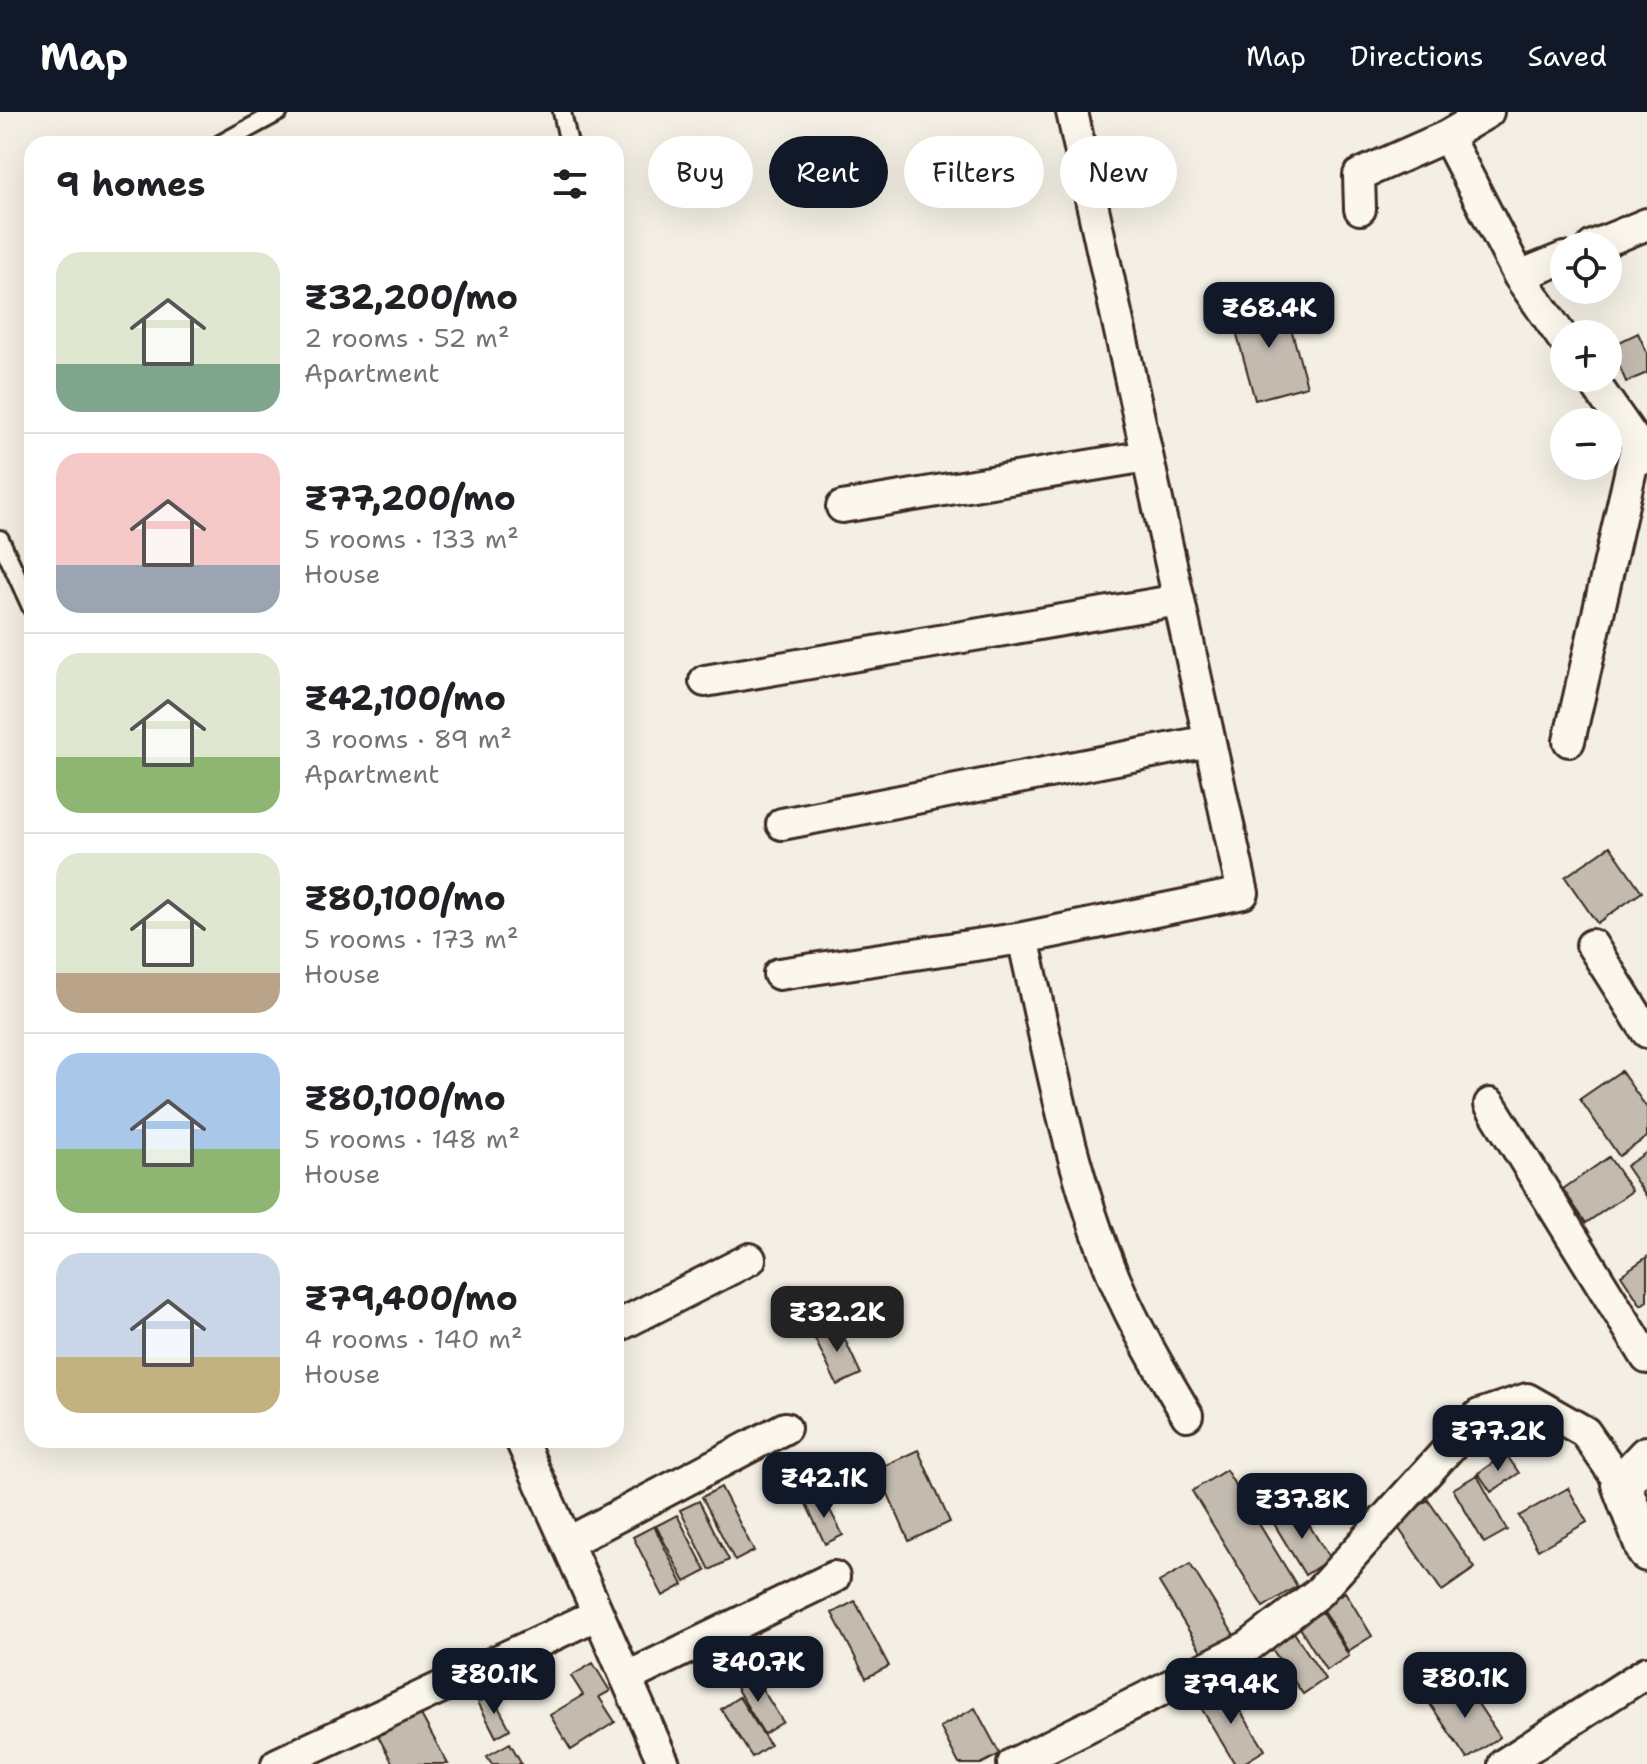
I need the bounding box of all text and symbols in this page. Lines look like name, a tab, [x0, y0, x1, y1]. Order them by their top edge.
text: Map	[40, 31, 128, 82]
text: Map	[1246, 37, 1306, 75]
text: Directions	[1350, 37, 1484, 75]
text: Saved	[1528, 37, 1607, 75]
chip: Buy	[648, 136, 753, 208]
chip: Rent	[769, 136, 888, 208]
chip: Filters	[904, 136, 1044, 208]
chip: New	[1060, 136, 1177, 208]
text: 9 homes	[56, 161, 205, 207]
icon: filters	[548, 162, 592, 206]
map controls	[1550, 232, 1622, 480]
button: locate	[1550, 232, 1622, 304]
text: ₹32,200/mo	[304, 274, 518, 320]
pin: ₹68.4K	[1204, 282, 1334, 350]
icon: home	[120, 284, 216, 380]
text: ₹68.4K	[1221, 290, 1317, 325]
text: 2 rooms · 52 m²	[304, 320, 510, 355]
button: +	[1550, 320, 1622, 392]
text: Apartment	[304, 355, 440, 390]
button: −	[1550, 408, 1622, 480]
text: ₹77,200/mo	[304, 475, 516, 521]
icon: home	[120, 485, 216, 581]
text: 5 rooms · 133 m²	[304, 521, 519, 556]
text: House	[304, 556, 380, 591]
text: ₹42,100/mo	[304, 675, 506, 721]
icon: home	[120, 685, 216, 781]
text: 3 rooms · 89 m²	[304, 721, 512, 756]
text: Apartment	[304, 756, 440, 791]
text: ₹80,100/mo	[304, 875, 506, 921]
icon: home	[120, 885, 216, 981]
text: 5 rooms · 173 m²	[304, 921, 519, 956]
text: House	[304, 956, 380, 991]
text: ₹80,100/mo	[304, 1075, 506, 1121]
icon: home	[120, 1085, 216, 1181]
text: 5 rooms · 148 m²	[304, 1121, 520, 1156]
text: House	[304, 1156, 380, 1191]
text: ₹79,400/mo	[304, 1275, 518, 1321]
icon: home	[120, 1285, 216, 1381]
pin: ₹32.2K	[772, 1286, 902, 1354]
text: ₹32.2K	[789, 1294, 885, 1329]
text: 4 rooms · 140 m²	[304, 1321, 523, 1356]
text: House	[304, 1356, 380, 1391]
pin: ₹77.2K	[1433, 1405, 1563, 1473]
text: ₹77.2K	[1451, 1413, 1545, 1448]
pin: ₹42.1K	[759, 1452, 889, 1520]
text: ₹42.1K	[780, 1460, 868, 1495]
pin: ₹37.8K	[1237, 1473, 1367, 1541]
text: ₹37.8K	[1255, 1481, 1349, 1516]
pin: ₹40.7K	[693, 1636, 823, 1704]
text: ₹40.7K	[711, 1644, 805, 1679]
pin: ₹80.1K	[429, 1648, 559, 1716]
pin: ₹80.1K	[1400, 1652, 1530, 1720]
text: ₹80.1K	[450, 1656, 538, 1691]
pin: ₹79.4K	[1166, 1658, 1296, 1726]
text: ₹80.1K	[1421, 1660, 1509, 1695]
text: ₹79.4K	[1183, 1666, 1279, 1701]

